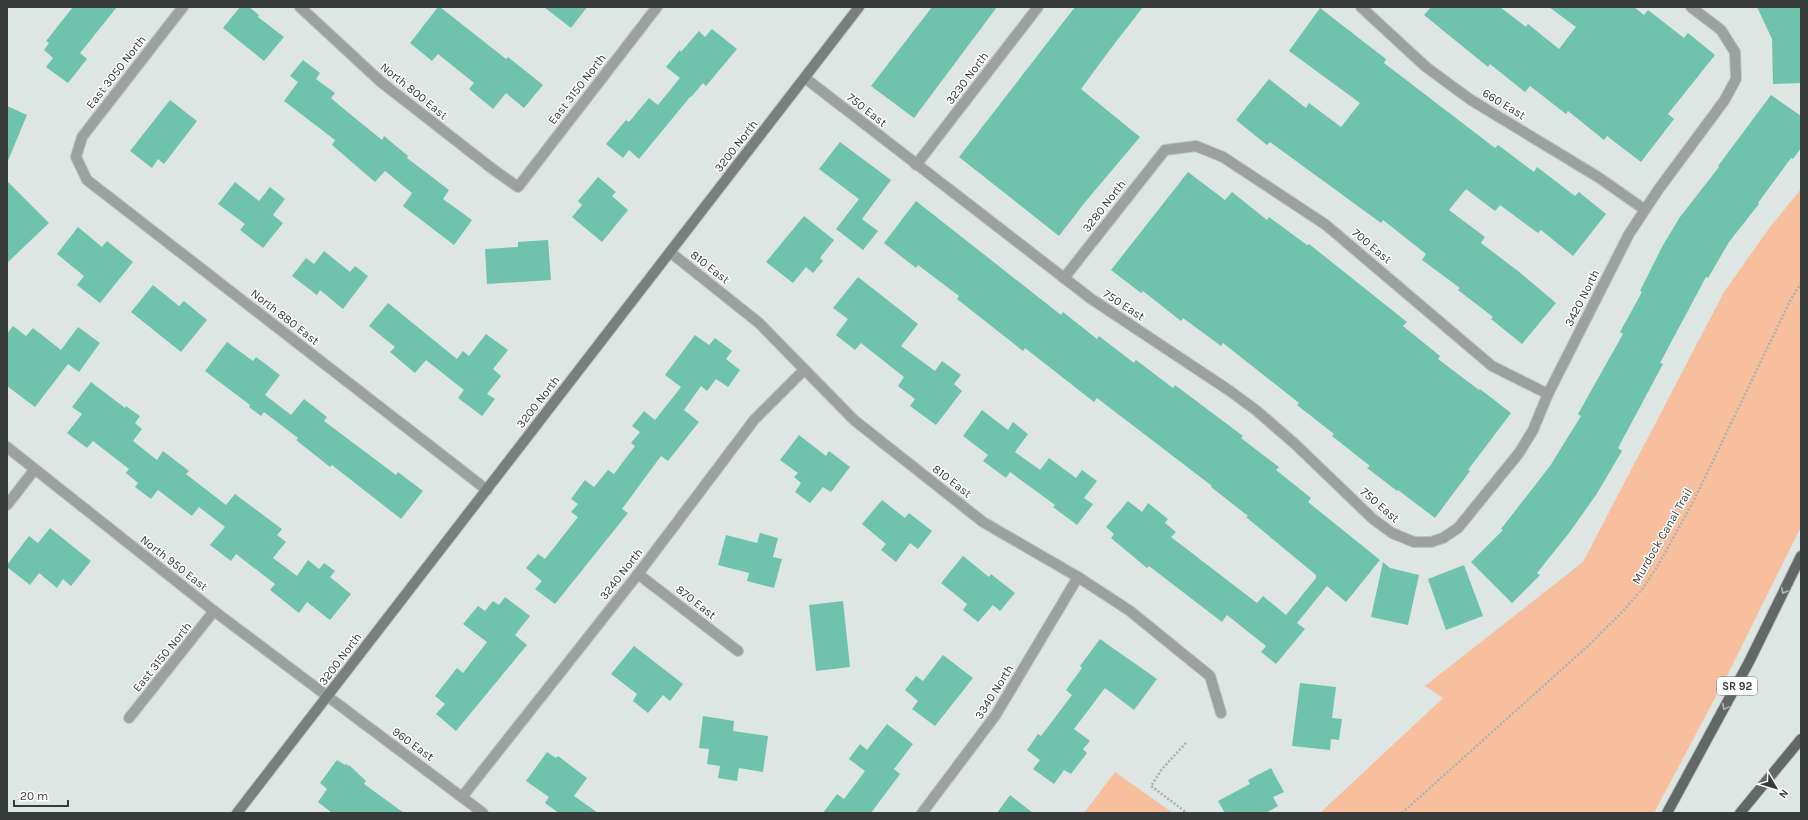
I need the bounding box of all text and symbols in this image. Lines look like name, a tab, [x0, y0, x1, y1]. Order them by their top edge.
street label: East 3050 North	[83, 33, 149, 111]
street label: 3230 North	[943, 49, 991, 107]
street label: East 3150 North	[545, 51, 609, 127]
street label: North 800 East	[378, 60, 451, 123]
street label: 660 East	[1480, 86, 1529, 123]
street label: 750 East	[844, 90, 890, 130]
street label: 3200 North	[711, 117, 761, 175]
street label: 3280 North	[1079, 177, 1129, 235]
street label: 700 East	[1350, 226, 1395, 267]
street label: 810 East	[688, 247, 733, 287]
street label: 3420 North	[1562, 267, 1602, 329]
street label: North 880 East	[248, 286, 322, 348]
street label: 750 East	[1101, 286, 1148, 324]
street label: 3200 North	[513, 373, 563, 431]
street label: 810 East	[930, 461, 975, 501]
street label: 750 East	[1358, 484, 1403, 526]
street label: Murdock Canal Trail	[1629, 486, 1695, 586]
street label: North 950 East	[138, 532, 211, 594]
street label: 3240 North	[597, 545, 645, 603]
street label: 870 East	[673, 582, 719, 622]
one-way arrow	[1781, 587, 1789, 594]
street label: East 3150 North	[130, 619, 194, 695]
street label: 3200 North	[316, 630, 364, 688]
street label: 3340 North	[972, 662, 1016, 722]
road number: SR 92	[1717, 677, 1757, 695]
one-way arrow	[1723, 703, 1730, 710]
street label: 960 East	[389, 724, 437, 764]
north arrow	[1756, 768, 1796, 808]
scale bar	[14, 782, 68, 808]
text: N	[1776, 787, 1791, 801]
text: 20 m	[20, 789, 48, 803]

